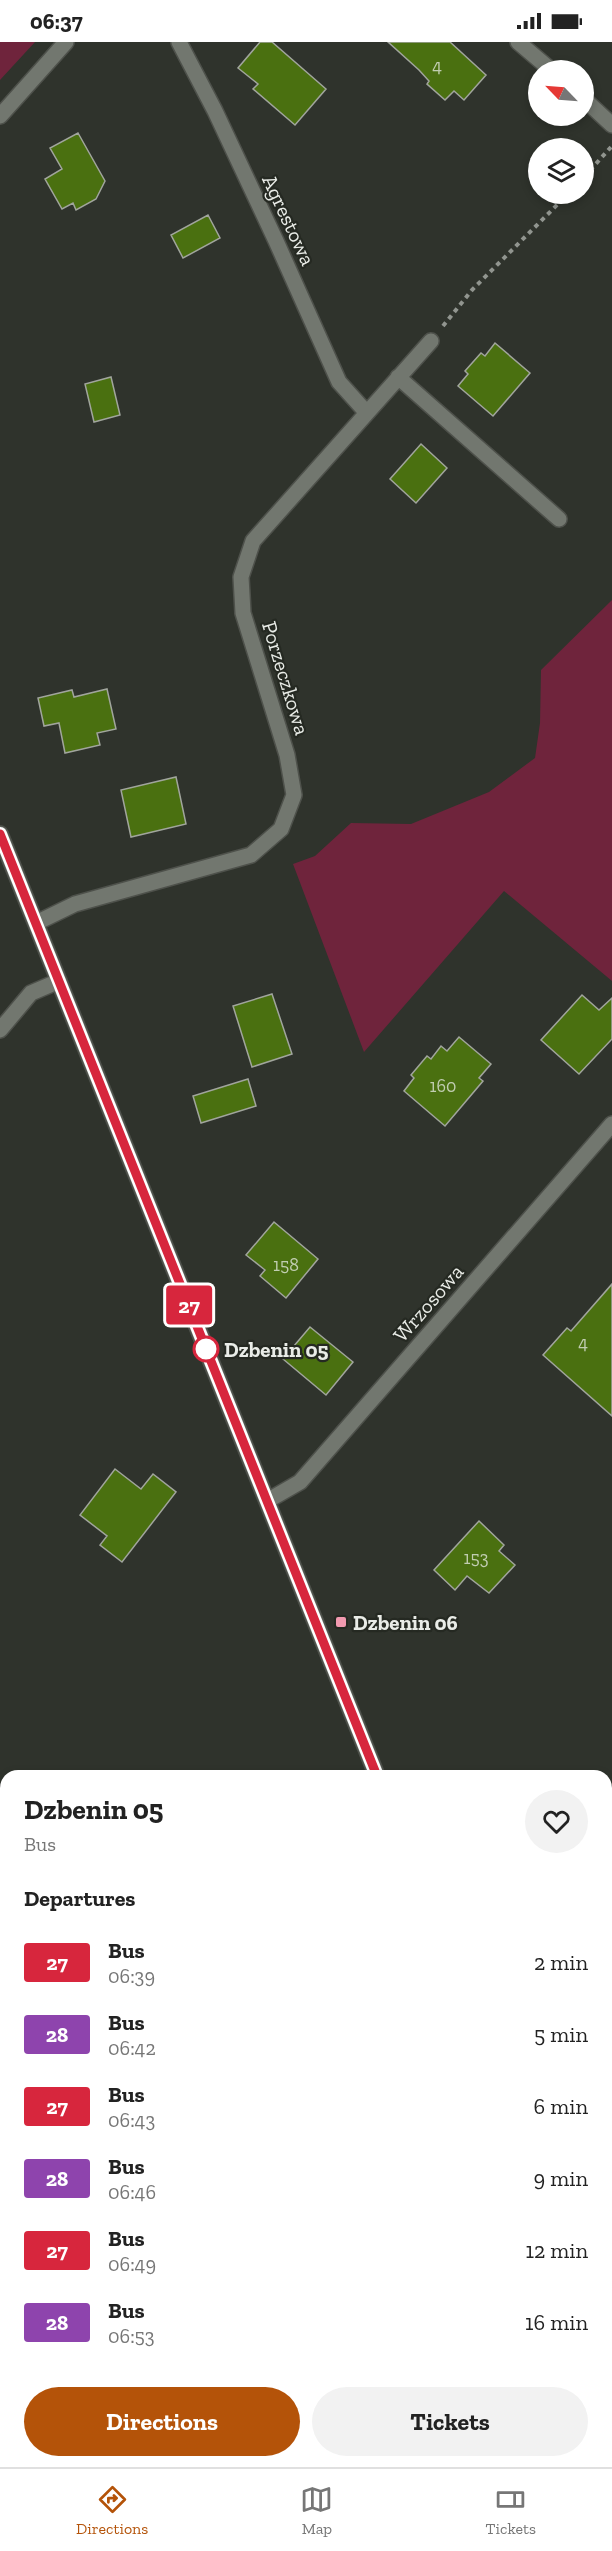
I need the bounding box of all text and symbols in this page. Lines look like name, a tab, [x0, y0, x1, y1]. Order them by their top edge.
text: 06:37	[30, 8, 83, 35]
house number: 4	[432, 55, 442, 77]
north arrow	[528, 60, 594, 126]
map controls	[528, 60, 594, 204]
button: layers	[528, 138, 594, 204]
street label: Agrestowa	[257, 171, 321, 269]
street label: Porzeczkowa	[257, 618, 315, 738]
house number: 160	[430, 1075, 456, 1097]
house number: 158	[273, 1254, 299, 1276]
street label: Wrzosowa	[388, 1259, 468, 1347]
line badge: 27	[162, 1286, 216, 1324]
text: 27	[178, 1293, 200, 1318]
house number: 4	[578, 1332, 588, 1354]
marker: Dzbenin 05	[193, 1336, 219, 1362]
place label: Dzbenin 05	[224, 1337, 329, 1362]
house number: 153	[464, 1547, 489, 1569]
place label: Dzbenin 06	[353, 1610, 458, 1635]
marker: Dzbenin 06	[334, 1615, 348, 1629]
button: heart	[525, 1790, 588, 1853]
text: Dzbenin 05	[24, 1793, 163, 1826]
text: Bus	[24, 1832, 56, 1856]
text: Departures	[24, 1885, 135, 1912]
text: Bus	[108, 1937, 145, 1964]
text: 2 min	[534, 1949, 588, 1976]
text: 27	[46, 1950, 68, 1975]
text: 06:39	[108, 1964, 155, 1988]
text: Bus	[108, 2009, 145, 2036]
text: 5 min	[534, 2021, 588, 2048]
text: 28	[46, 2022, 68, 2047]
text: 06:42	[108, 2036, 156, 2060]
text: Bus	[108, 2081, 145, 2108]
text: 6 min	[534, 2093, 588, 2120]
text: 27	[46, 2094, 68, 2119]
text: 06:43	[108, 2108, 155, 2132]
text: Bus	[108, 2153, 145, 2180]
text: 9 min	[534, 2165, 588, 2192]
text: 28	[46, 2166, 68, 2191]
text: 06:46	[108, 2180, 156, 2204]
text: Bus	[108, 2225, 145, 2252]
text: 12 min	[525, 2237, 588, 2264]
text: 27	[46, 2238, 68, 2263]
text: 06:49	[108, 2252, 156, 2276]
text: Bus	[108, 2297, 145, 2324]
text: 16 min	[525, 2309, 588, 2336]
text: 28	[46, 2310, 68, 2335]
text: 06:53	[108, 2324, 155, 2348]
button: Directions	[24, 2387, 300, 2456]
button: Tickets	[312, 2387, 588, 2456]
tab: Directions	[76, 2483, 148, 2538]
tab: Map	[300, 2483, 333, 2538]
tab: Tickets	[486, 2483, 536, 2538]

